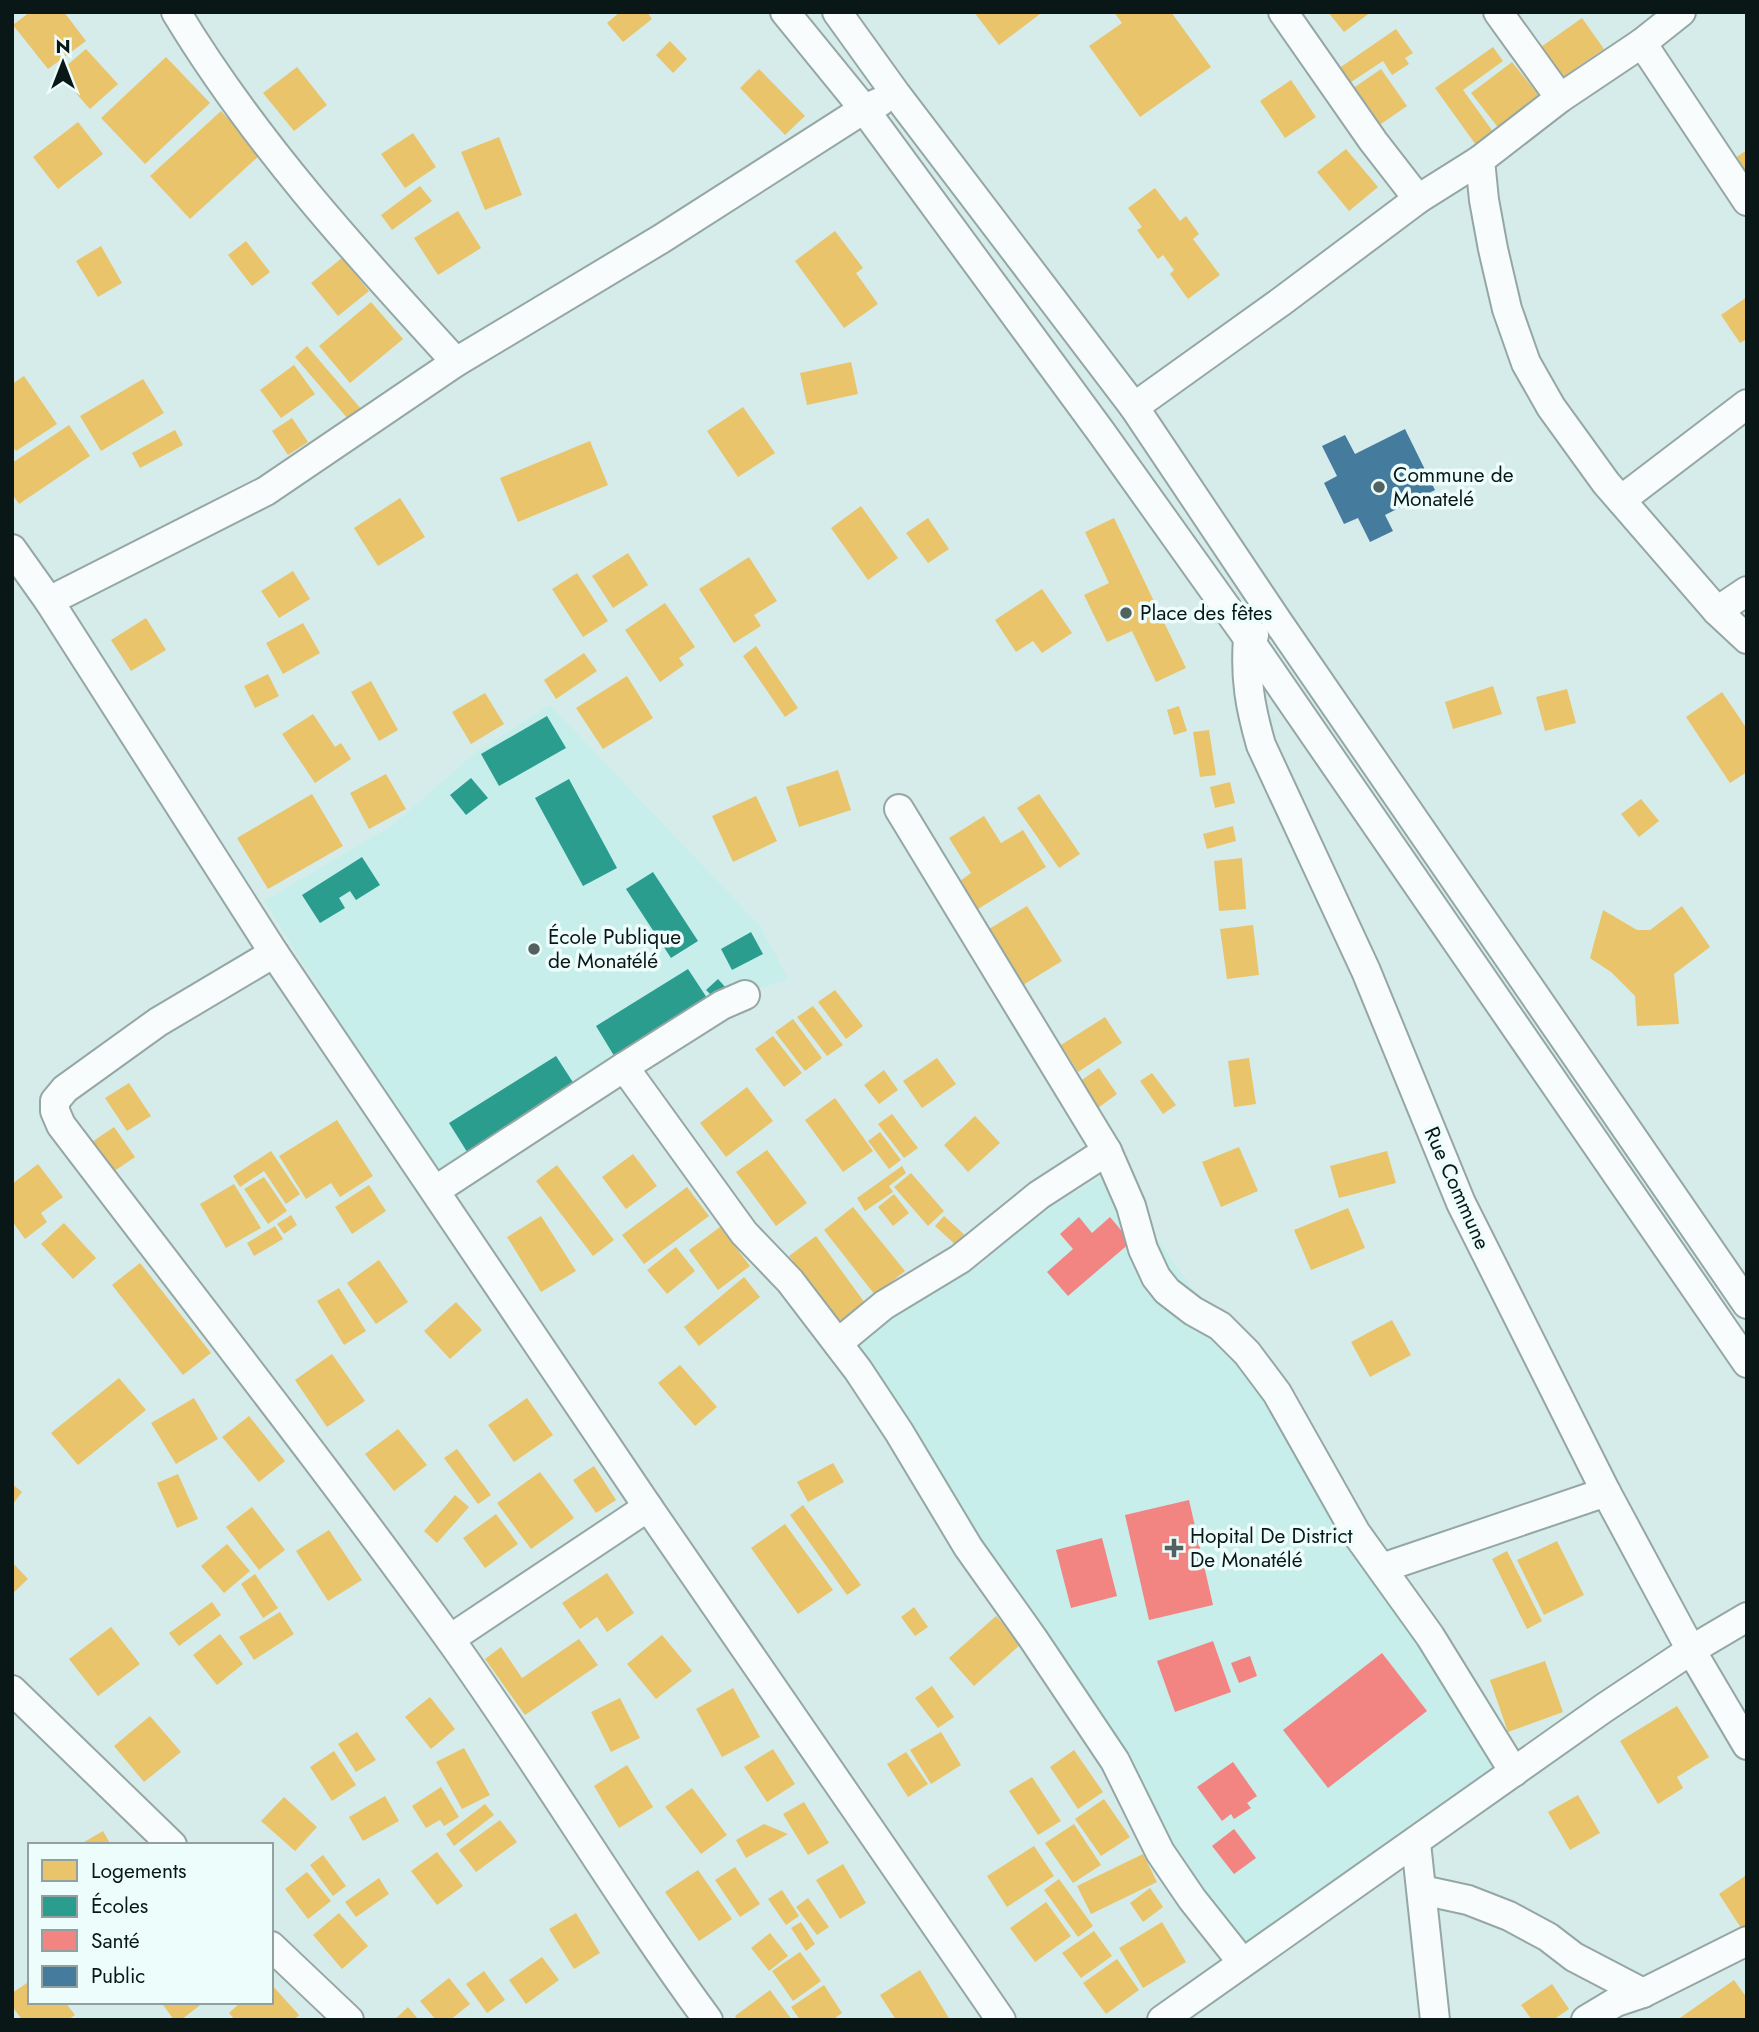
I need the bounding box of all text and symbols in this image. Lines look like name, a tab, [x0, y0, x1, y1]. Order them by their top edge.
north arrow	[28, 28, 98, 98]
text: N	[55, 33, 71, 60]
place label: Commune de Monatelé	[1393, 460, 1514, 514]
marker: Commune de Monatelé	[1371, 479, 1387, 495]
place label: Place des fêtes	[1140, 598, 1272, 628]
marker: Place des fêtes	[1118, 605, 1134, 621]
place label: École Publique de Monatélé	[548, 922, 681, 976]
marker: École Publique de Monatélé	[526, 941, 542, 957]
street label: Rue Commune	[1417, 1122, 1497, 1254]
place label: Hopital De District De Monatélé	[1190, 1521, 1353, 1575]
marker: Hopital De District De Monatélé	[1164, 1538, 1184, 1558]
legend	[28, 1843, 273, 2004]
text: Logements	[91, 1856, 186, 1886]
text: Écoles	[91, 1891, 148, 1921]
text: Santé	[91, 1926, 140, 1956]
text: Public	[91, 1961, 145, 1991]

